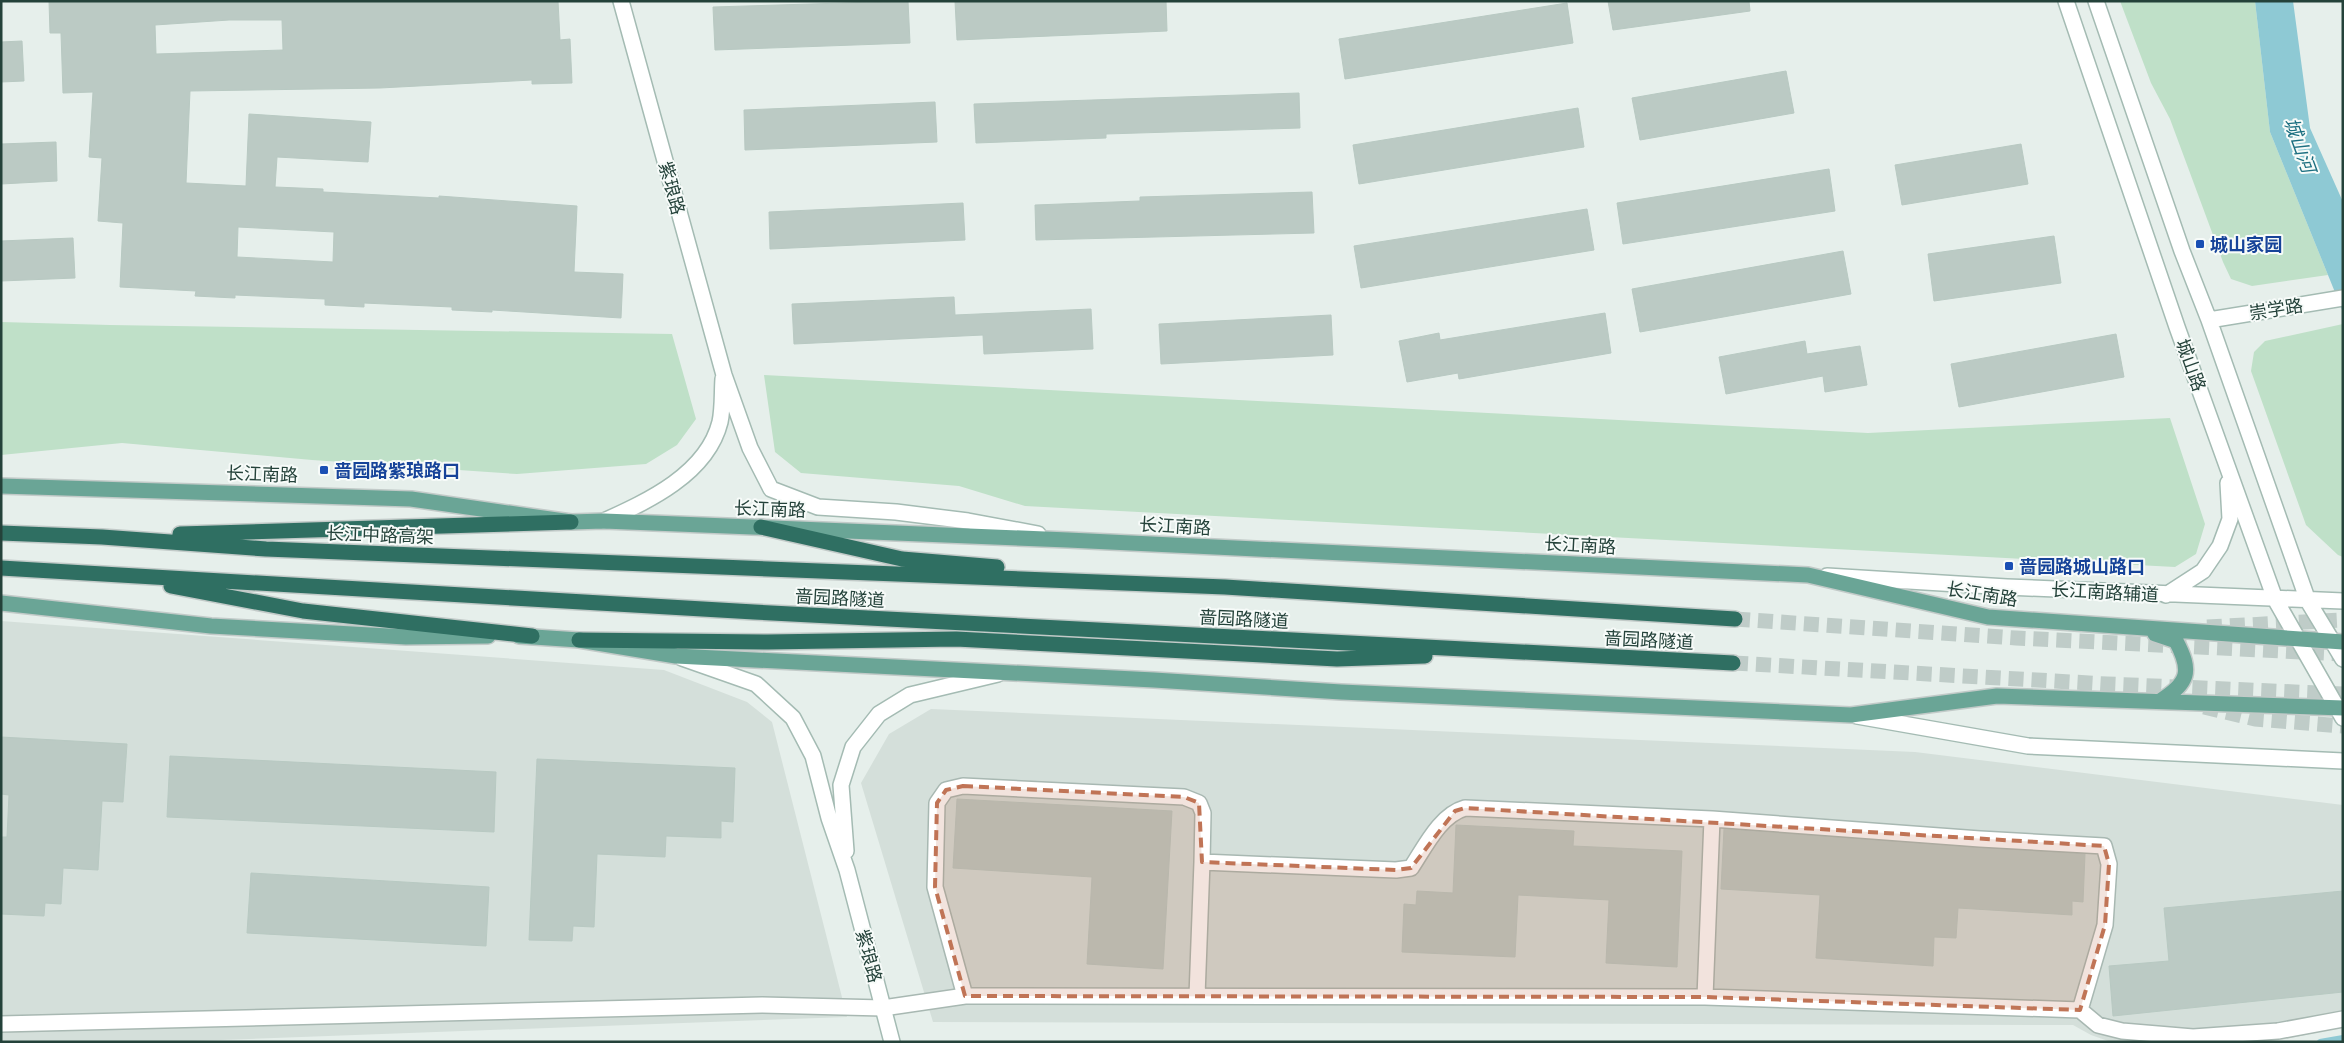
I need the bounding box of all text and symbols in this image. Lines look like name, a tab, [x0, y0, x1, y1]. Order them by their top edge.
water label: 城山河	[2279, 114, 2322, 180]
street label: 紫琅路	[654, 159, 690, 217]
place label: 城山家园	[2210, 233, 2282, 256]
marker: 城山家园	[2194, 238, 2206, 250]
street label: 崇学路	[2248, 293, 2304, 325]
street label: 城山路	[2171, 336, 2211, 394]
place label: 啬园路紫琅路口	[334, 459, 460, 482]
street label: 长江南路	[226, 461, 298, 487]
marker: 啬园路紫琅路口	[318, 464, 330, 476]
street label: 长江南路	[734, 496, 806, 522]
street label: 长江南路	[1138, 513, 1212, 539]
street label: 长江中路高架	[326, 522, 434, 548]
street label: 长江南路	[1543, 532, 1617, 558]
place label: 啬园路城山路口	[2019, 555, 2145, 578]
marker: 啬园路城山路口	[2003, 560, 2015, 572]
street label: 长江南路	[1945, 577, 2019, 611]
street label: 长江南路辅道	[2050, 578, 2160, 606]
street label: 啬园路隧道	[794, 584, 886, 612]
street label: 啬园路隧道	[1198, 605, 1290, 633]
street label: 啬园路隧道	[1603, 626, 1695, 654]
street label: 紫琅路	[851, 927, 887, 985]

